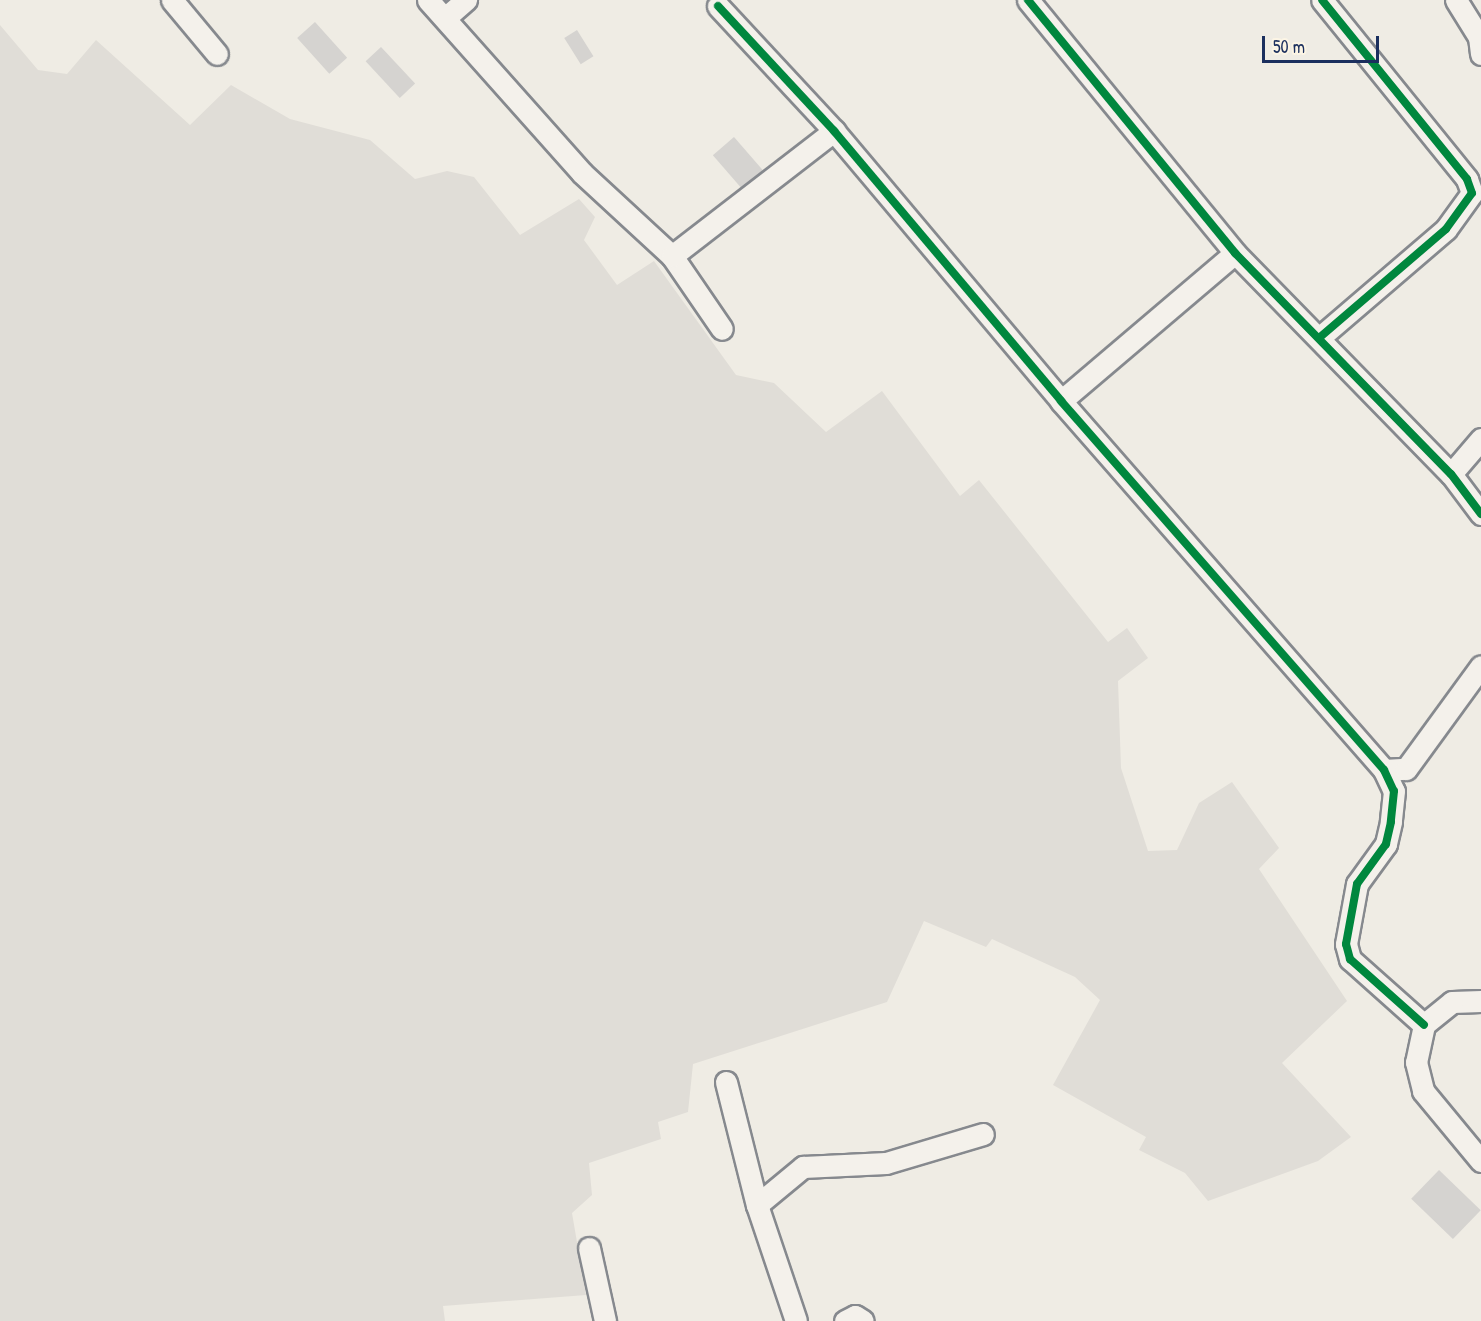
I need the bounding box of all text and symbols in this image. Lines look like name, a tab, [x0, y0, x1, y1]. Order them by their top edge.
scale bar	[1265, 24, 1382, 62]
text: 50 m	[1273, 34, 1305, 59]

